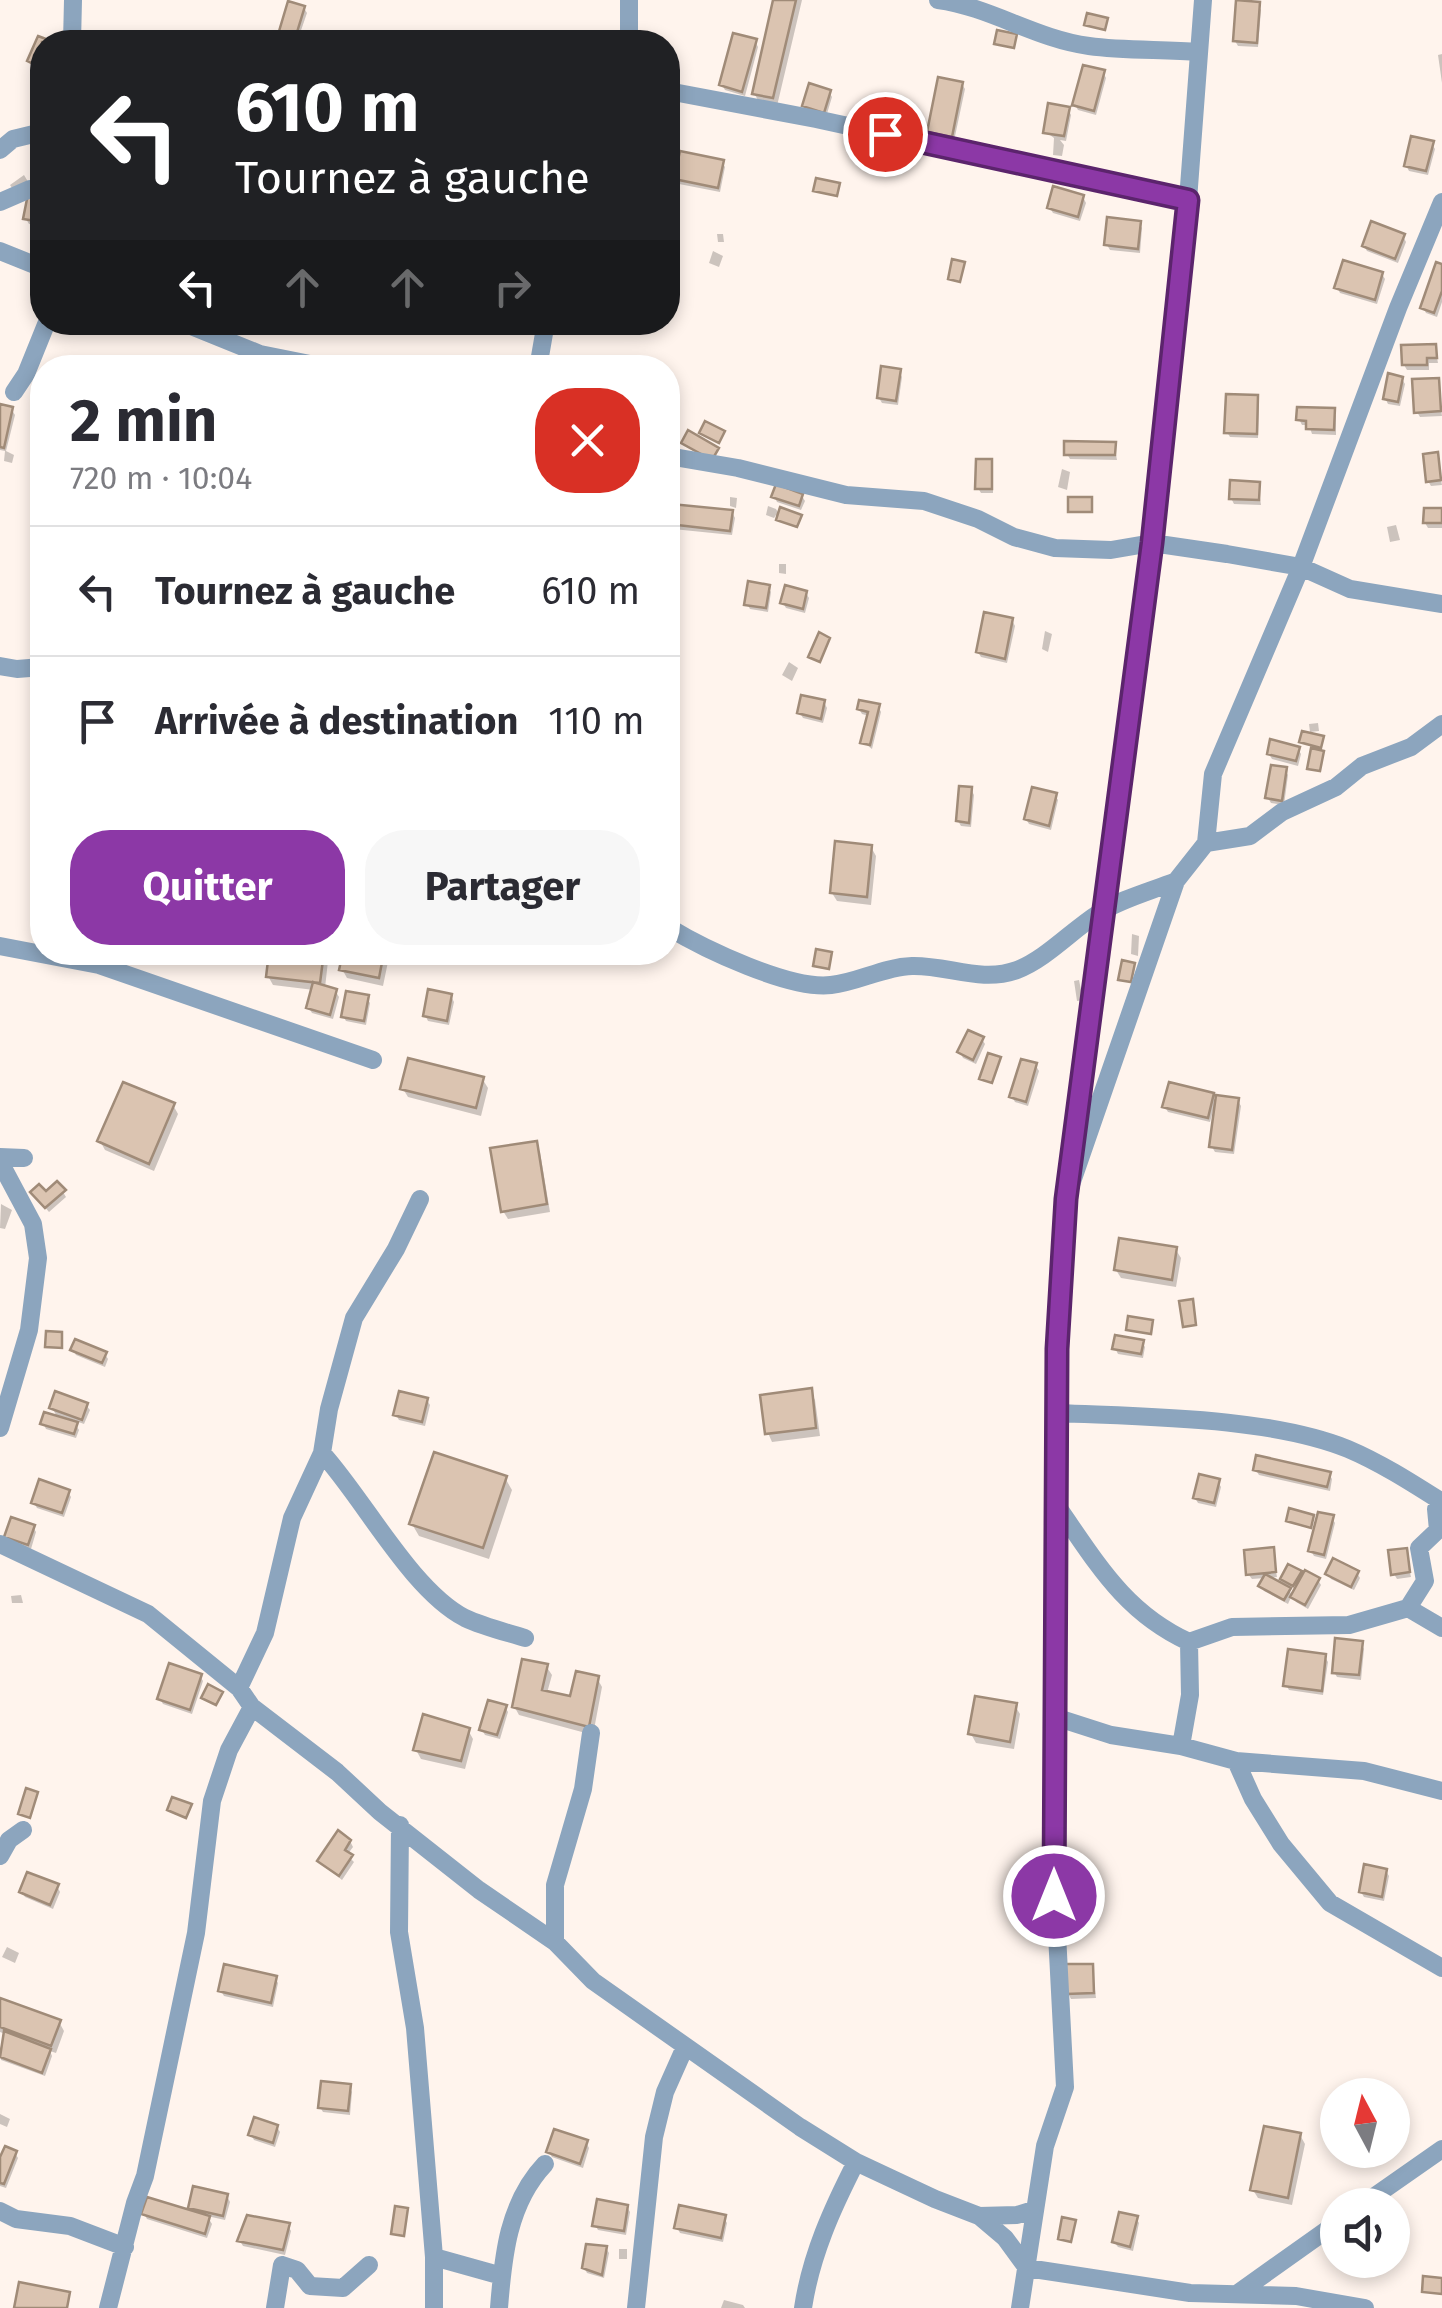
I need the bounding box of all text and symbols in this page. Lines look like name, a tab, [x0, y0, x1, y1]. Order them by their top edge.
text: 610 m	[235, 66, 420, 150]
icon: left	[70, 70, 200, 200]
pin	[843, 92, 928, 177]
icon: arrive	[858, 107, 913, 162]
text: Tournez à gauche	[235, 151, 590, 205]
icon: left	[170, 260, 225, 315]
icon: ahead	[275, 260, 330, 315]
icon: ahead	[380, 260, 435, 315]
icon: right	[485, 260, 540, 315]
text: 2 min	[70, 385, 217, 457]
button: close	[535, 388, 640, 493]
text: 720 m · 10:04	[70, 459, 252, 497]
icon: left	[70, 564, 125, 619]
text: Tournez à gauche	[155, 568, 455, 614]
text: 610 m	[541, 568, 640, 614]
icon: arrive	[70, 694, 125, 749]
text: Arrivée à destination	[155, 698, 518, 744]
text: 110 m	[548, 698, 645, 744]
button: Quitter	[70, 830, 345, 945]
button: Partager	[365, 830, 640, 945]
position arrow	[1002, 1844, 1106, 1948]
north arrow	[1320, 2078, 1410, 2168]
map controls	[1320, 2078, 1410, 2278]
button: sound	[1320, 2188, 1410, 2278]

